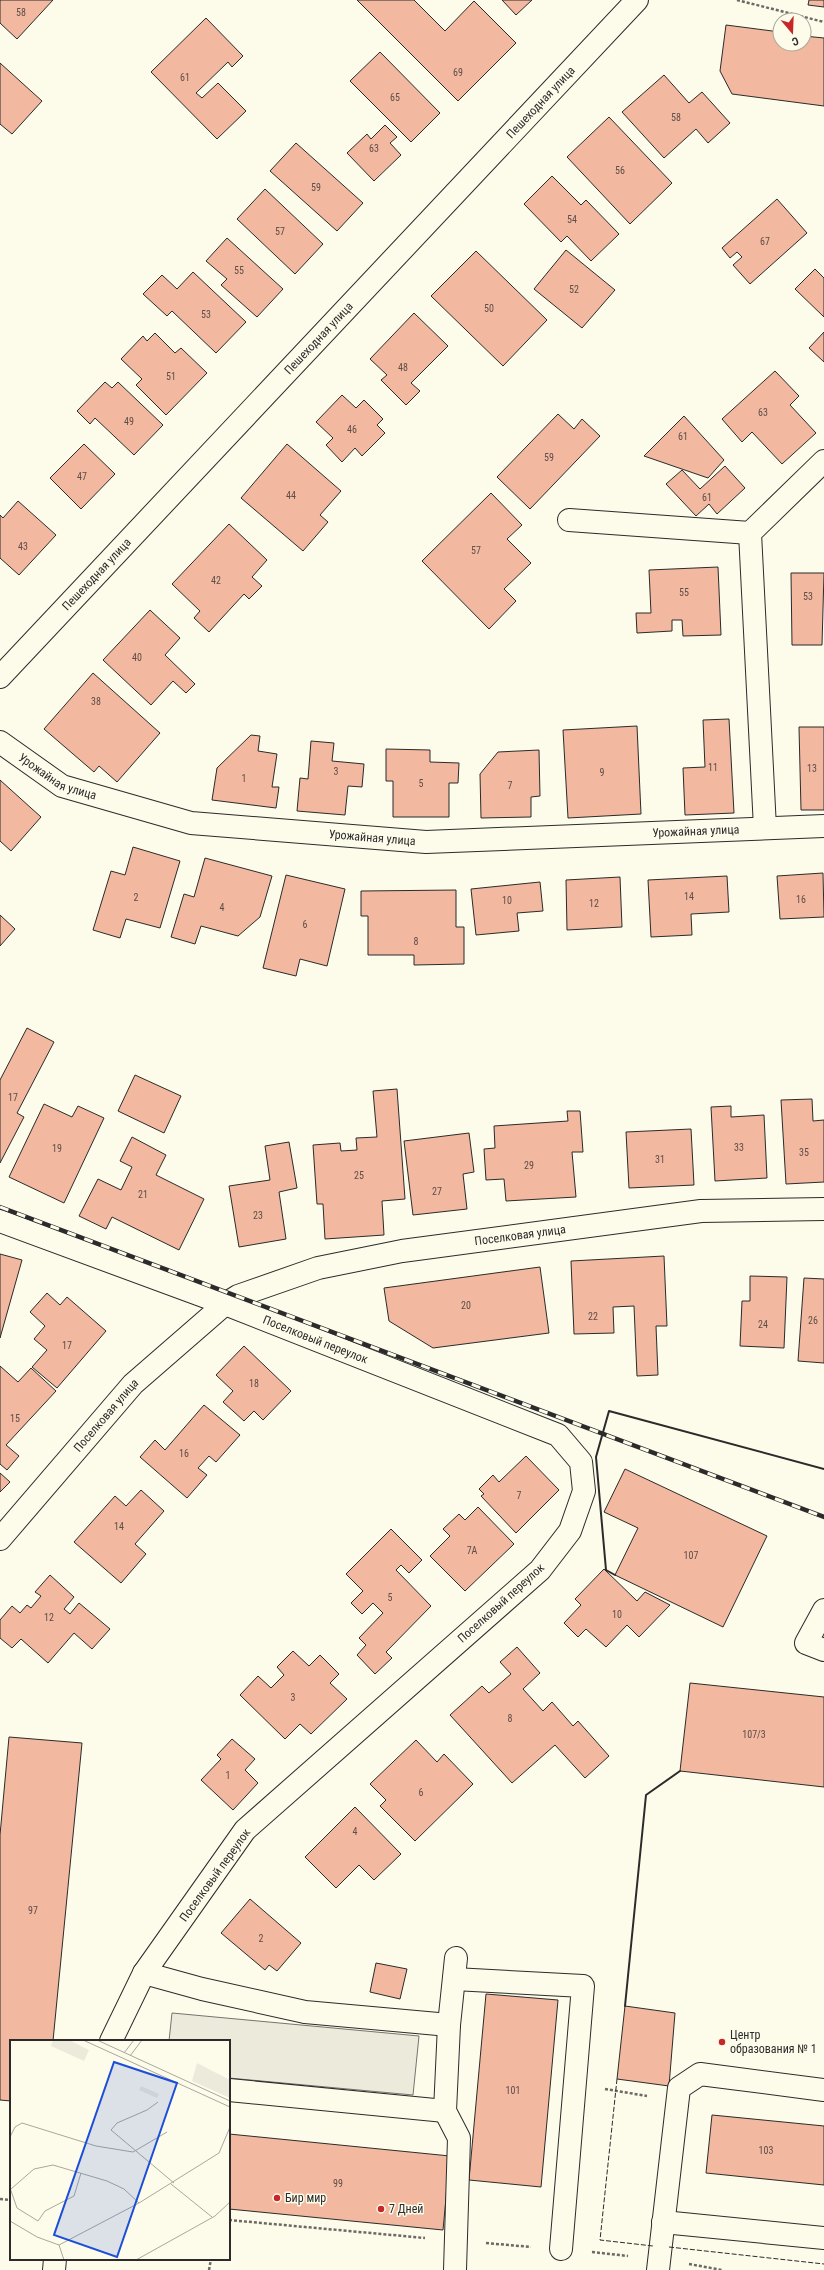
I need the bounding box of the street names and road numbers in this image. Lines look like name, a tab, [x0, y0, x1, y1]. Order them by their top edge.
street label: Пешеходная улица	[503, 63, 578, 141]
street label: Пешеходная улица	[281, 299, 356, 377]
street label: Пешеходная улица	[59, 535, 134, 613]
street label: Урожайная улица	[16, 750, 98, 803]
street label: Урожайная улица	[652, 822, 740, 840]
street label: Урожайная улица	[328, 827, 416, 848]
street label: Поселковая улица	[474, 1222, 567, 1248]
street label: Поселковый переулок	[261, 1313, 370, 1367]
street label: Поселковая улица	[71, 1375, 141, 1455]
street label: Поселковый переулок	[455, 1560, 547, 1645]
street label: Поселковый переулок	[177, 1826, 254, 1924]

